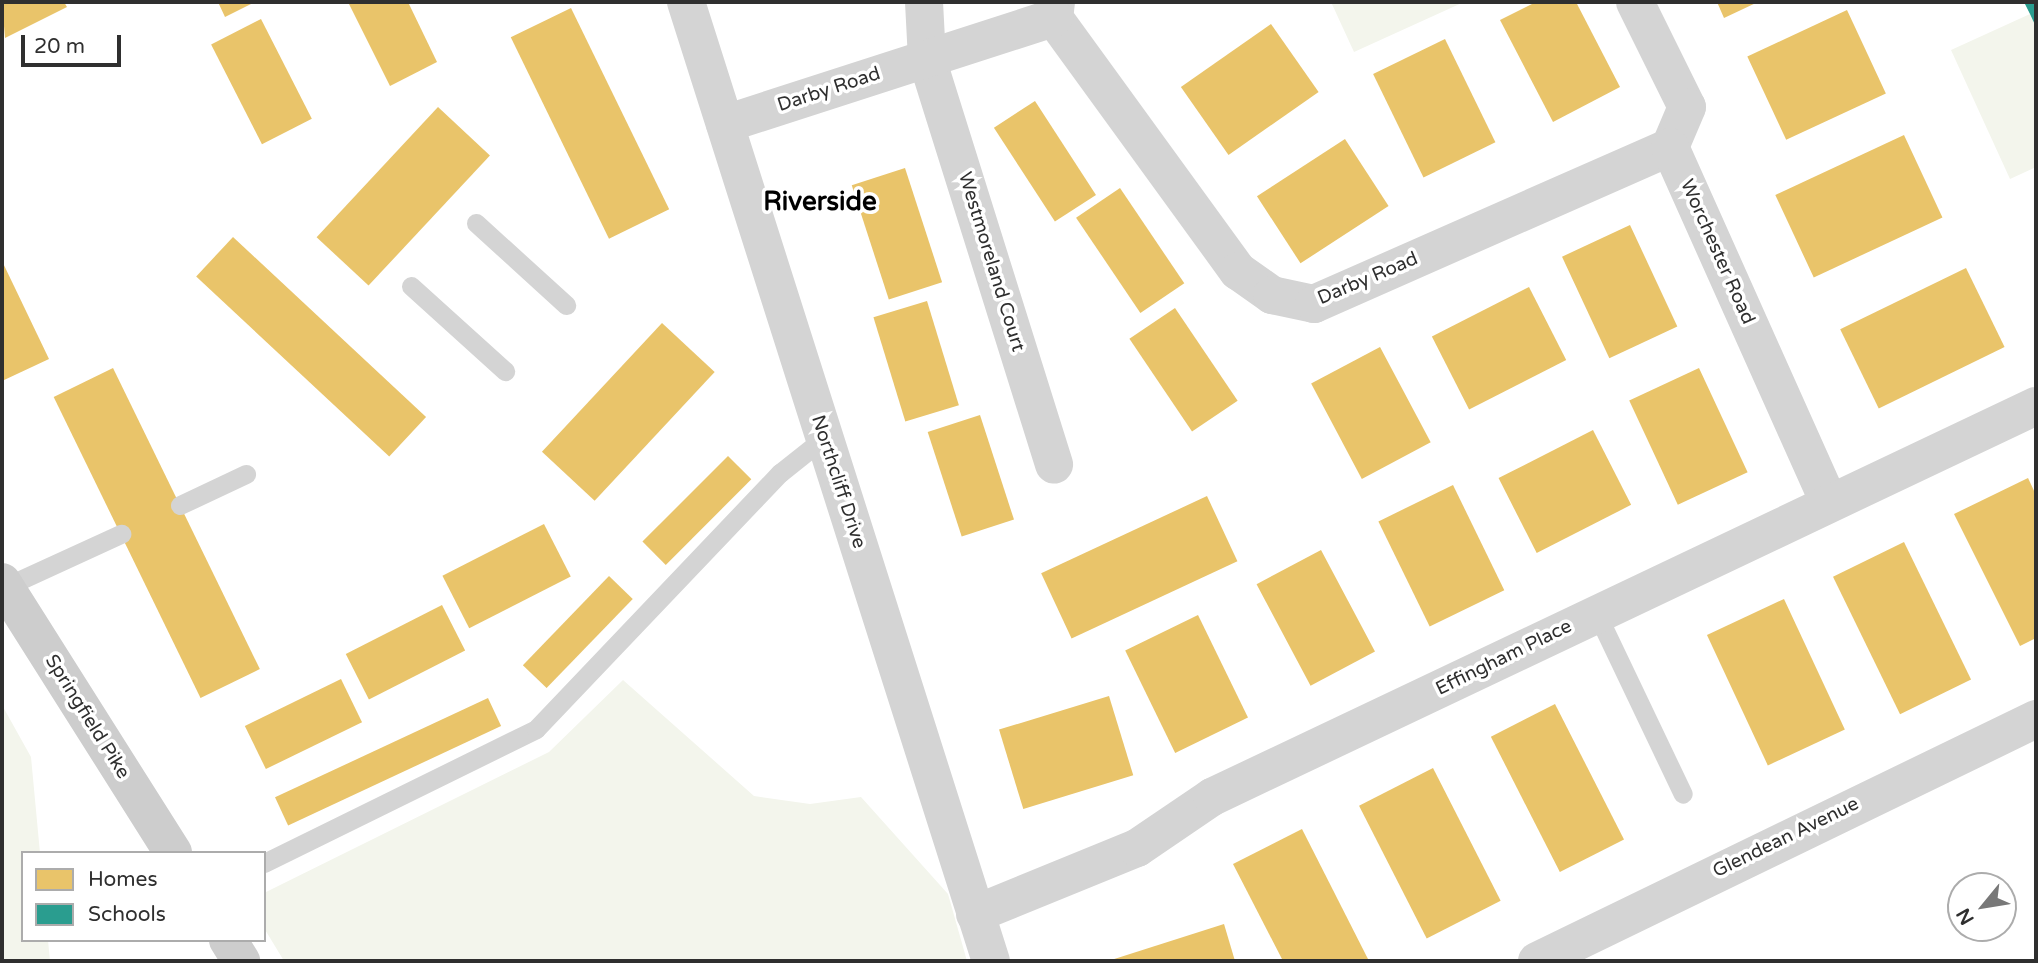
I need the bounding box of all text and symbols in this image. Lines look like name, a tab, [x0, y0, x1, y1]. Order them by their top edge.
scale bar	[24, 21, 124, 65]
text: 20 m	[34, 34, 85, 59]
street label: Darby Road	[775, 63, 883, 117]
street label: Westmoreland Court	[953, 169, 1029, 355]
street label: Worchester Road	[1675, 176, 1759, 328]
district label: Riverside	[763, 186, 877, 218]
street label: Darby Road	[1314, 248, 1422, 310]
street label: Northcliff Drive	[806, 413, 870, 551]
street label: Effingham Place	[1432, 615, 1576, 701]
street label: Springfield Pike	[40, 651, 134, 783]
street label: Glendean Avenue	[1709, 793, 1863, 883]
legend	[21, 851, 266, 942]
text: Homes	[88, 867, 158, 892]
north arrow	[1947, 872, 2017, 942]
text: Schools	[88, 902, 166, 927]
text: N	[1952, 904, 1979, 929]

